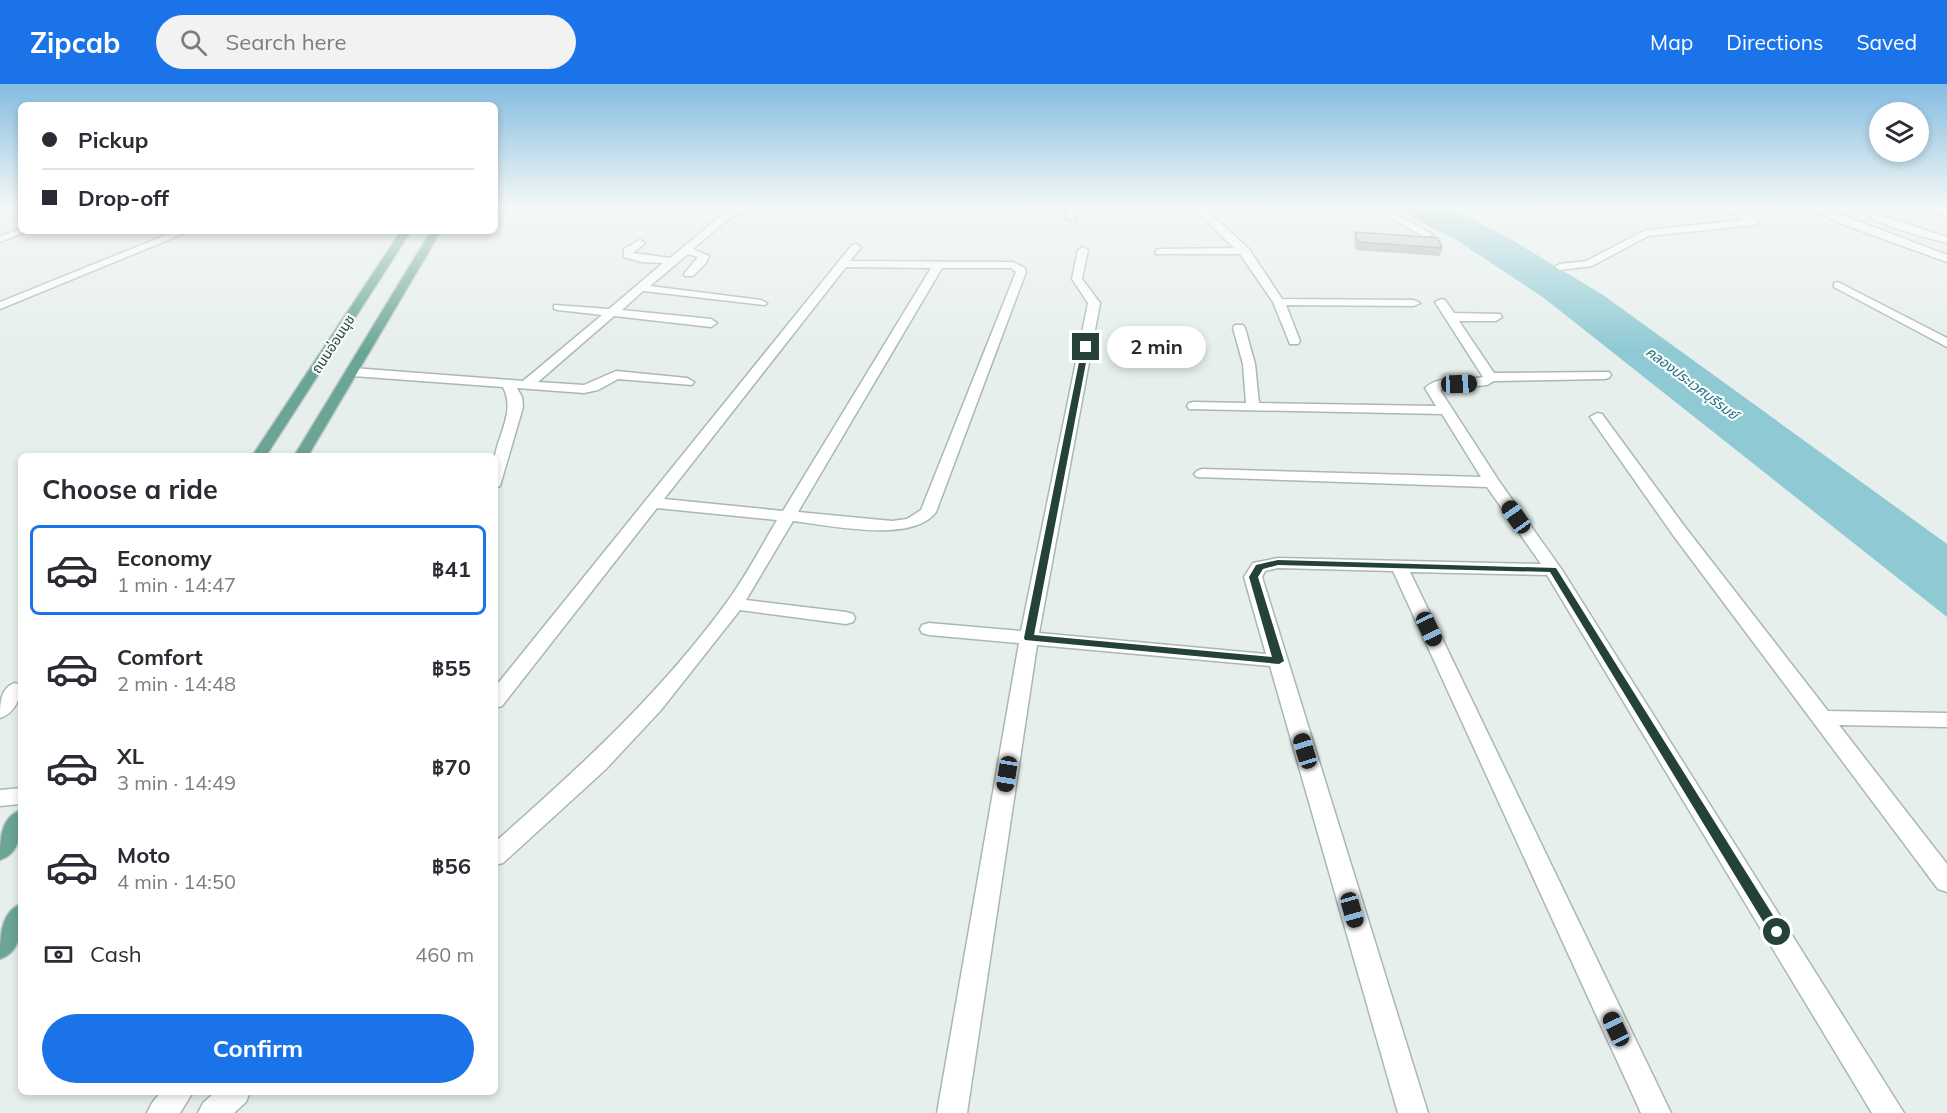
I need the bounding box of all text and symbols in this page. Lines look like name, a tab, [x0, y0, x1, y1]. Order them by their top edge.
search box	[156, 15, 576, 69]
text: Zipcab	[30, 25, 120, 60]
icon: search	[177, 26, 210, 59]
text: Search here	[225, 28, 346, 56]
text: Map	[1650, 29, 1693, 55]
text: Directions	[1726, 29, 1823, 55]
text: Saved	[1856, 29, 1917, 55]
map controls	[1869, 102, 1929, 162]
button: layers	[1869, 102, 1929, 162]
text: Pickup	[78, 126, 148, 154]
text: Drop-off	[78, 184, 169, 212]
street label: ถนนอ่อนนุช	[307, 311, 359, 377]
callout: 2 min	[1107, 326, 1206, 368]
route end	[1072, 333, 1099, 360]
text: 2 min	[1130, 334, 1183, 359]
water label: คลองประเวศบุรีรมย์	[1642, 342, 1744, 425]
car	[1441, 374, 1477, 394]
text: Choose a ride	[42, 472, 218, 506]
car	[1498, 497, 1534, 537]
icon: car	[45, 543, 99, 597]
text: Economy	[117, 544, 212, 572]
text: ฿41	[432, 555, 471, 583]
text: 1 min · 14:47	[117, 572, 236, 597]
car	[1413, 609, 1445, 649]
icon: car	[45, 642, 99, 696]
text: Comfort	[117, 643, 203, 671]
text: ฿55	[432, 654, 471, 682]
text: 2 min · 14:48	[117, 671, 236, 696]
car	[1291, 731, 1319, 771]
icon: car	[45, 741, 99, 795]
text: XL	[117, 742, 144, 770]
text: ฿70	[432, 753, 471, 781]
car	[995, 755, 1019, 793]
text: 3 min · 14:49	[117, 770, 236, 795]
icon: car	[45, 840, 99, 894]
text: Moto	[117, 841, 170, 869]
text: ฿56	[432, 852, 471, 880]
text: 4 min · 14:50	[117, 869, 236, 894]
car	[1338, 890, 1366, 930]
route start	[1763, 918, 1790, 945]
icon: cash	[42, 938, 75, 971]
text: Cash	[90, 940, 142, 968]
text: 460 m	[415, 942, 474, 967]
car	[1600, 1009, 1632, 1049]
button: Confirm	[42, 1014, 474, 1083]

